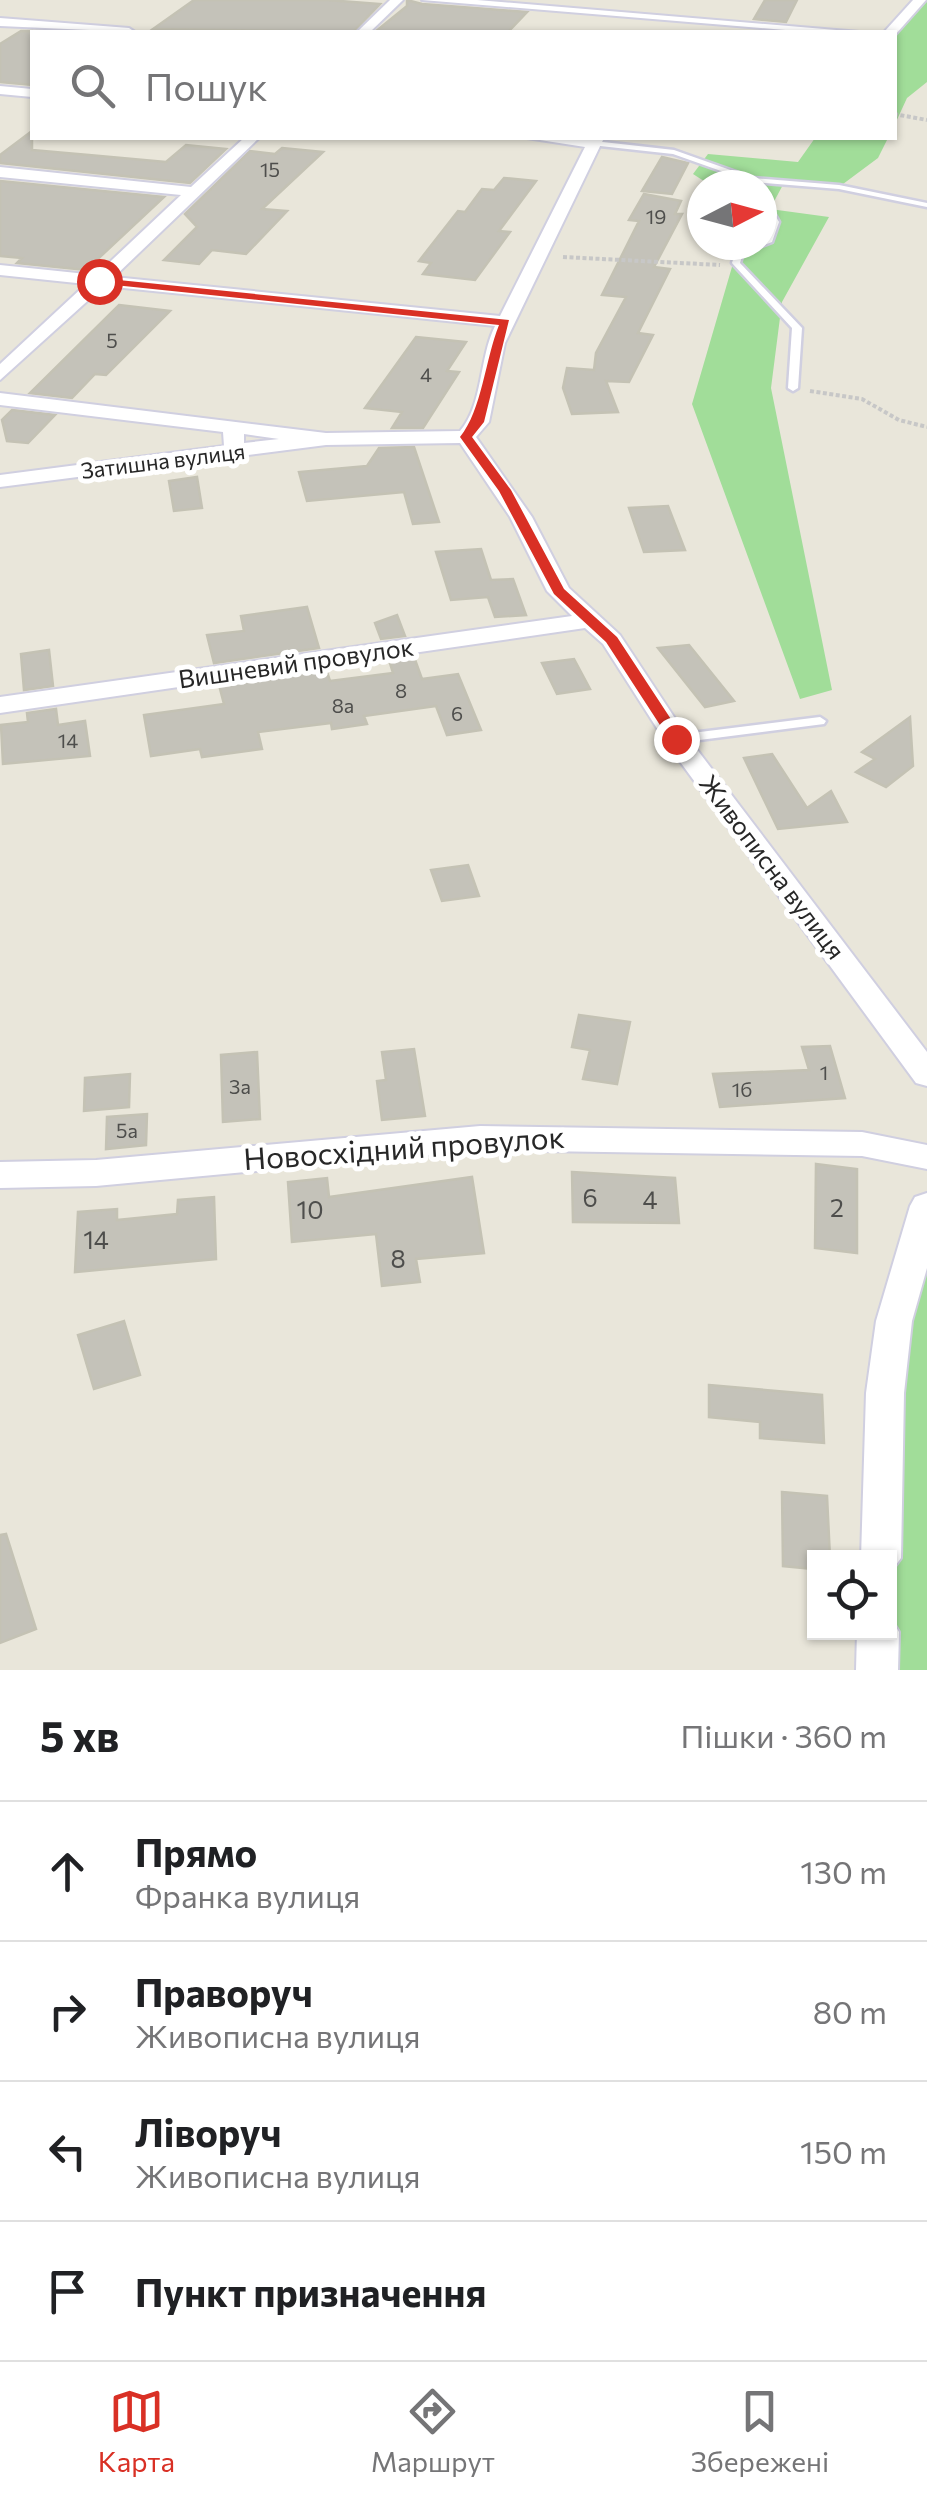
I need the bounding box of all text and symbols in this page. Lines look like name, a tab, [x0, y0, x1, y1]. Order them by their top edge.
search box	[30, 30, 897, 140]
icon: search	[65, 58, 120, 113]
text: Пошук	[145, 62, 268, 109]
house number: 15	[260, 157, 280, 181]
north arrow	[687, 170, 777, 260]
house number: 19	[646, 204, 666, 228]
route start	[77, 259, 123, 305]
house number: 5	[106, 328, 118, 352]
house number: 4	[420, 362, 432, 386]
street label: Затишна вулиця	[79, 437, 247, 484]
street label: Вишневий провулок	[176, 631, 415, 693]
house number: 8	[395, 678, 407, 702]
house number: 8а	[332, 693, 354, 717]
house number: 6	[451, 701, 463, 725]
route end	[654, 717, 700, 763]
house number: 14	[58, 728, 78, 752]
street label: Живописна вулиця	[694, 768, 852, 964]
house number: 1	[820, 1060, 828, 1084]
house number: 3а	[229, 1074, 251, 1098]
house number: 1б	[732, 1077, 752, 1101]
street label: Новосхідний провулок	[242, 1117, 566, 1176]
house number: 5а	[116, 1118, 138, 1142]
house number: 6	[582, 1182, 598, 1212]
house number: 4	[642, 1184, 658, 1214]
house number: 2	[830, 1192, 844, 1222]
house number: 10	[296, 1194, 324, 1224]
house number: 14	[83, 1224, 109, 1254]
house number: 8	[390, 1243, 406, 1273]
map controls	[807, 1550, 897, 1640]
button: locate	[807, 1550, 897, 1640]
text: 5 хв	[40, 1709, 119, 1761]
text: Пішки · 360 m	[680, 1715, 887, 1755]
text: Прямо	[135, 1828, 257, 1875]
icon: ahead	[40, 1844, 95, 1899]
text: 130 m	[800, 1851, 887, 1891]
text: Франка вулиця	[135, 1875, 360, 1915]
text: Праворуч	[135, 1968, 313, 2015]
icon: right	[40, 1984, 95, 2039]
text: 80 m	[813, 1991, 887, 2031]
text: Живописна вулиця	[135, 2015, 420, 2055]
text: Ліворуч	[135, 2108, 282, 2155]
icon: left	[40, 2124, 95, 2179]
text: 150 m	[800, 2131, 887, 2171]
text: Живописна вулиця	[135, 2155, 420, 2195]
icon: arrive	[40, 2264, 95, 2319]
text: Пункт призначення	[135, 2268, 486, 2315]
tab: Карта	[98, 2384, 175, 2478]
tab: Маршрут	[371, 2384, 495, 2478]
tab: Збережені	[691, 2384, 829, 2478]

